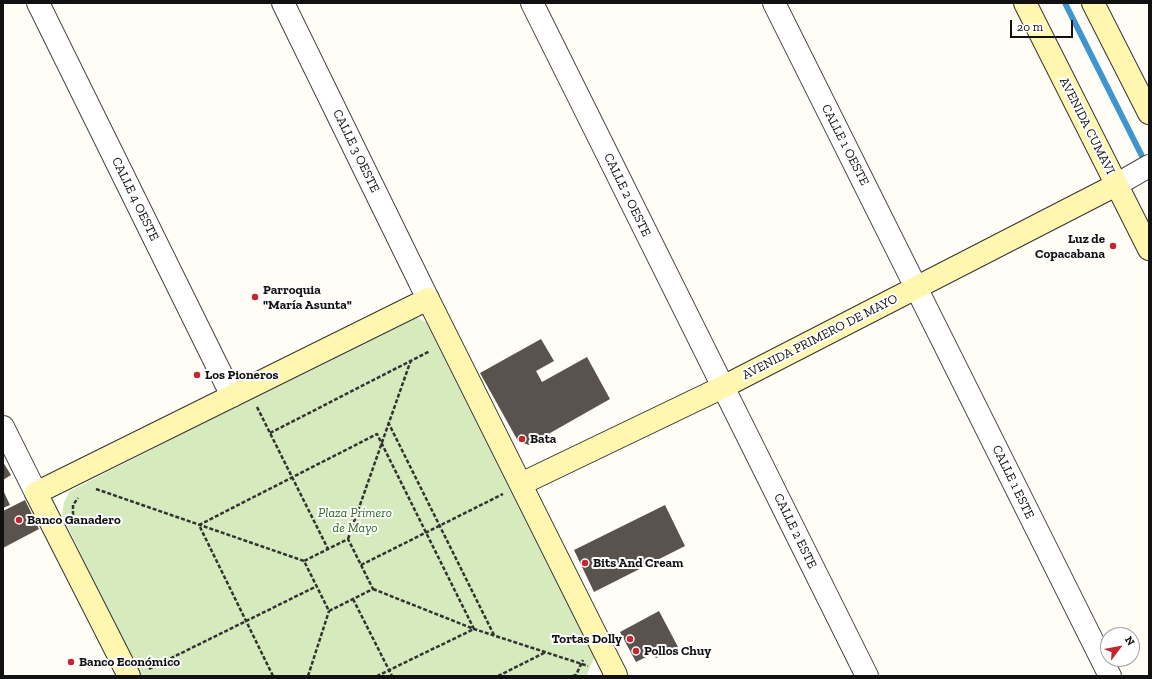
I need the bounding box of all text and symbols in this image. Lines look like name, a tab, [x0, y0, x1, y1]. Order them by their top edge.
scale bar	[1012, 12, 1075, 38]
text: 20 m	[1017, 20, 1043, 34]
street label: AVENIDA CUMAVI	[1056, 75, 1118, 177]
street label: CALLE 1 OESTE	[818, 102, 872, 188]
street label: CALLE 3 OESTE	[329, 107, 383, 195]
street label: CALLE 2 OESTE	[600, 151, 654, 239]
street label: CALLE 4 OESTE	[108, 155, 162, 243]
place label: Luz de Copacabana	[1035, 231, 1105, 262]
marker: Luz de Copacabana	[1108, 241, 1118, 251]
place label: Parroquia "María Asunta"	[263, 282, 352, 313]
street label: AVENIDA PRIMERO DE MAYO	[740, 291, 900, 383]
marker: Parroquia "María Asunta"	[250, 292, 260, 302]
place label: Los Pioneros	[205, 367, 278, 383]
marker: Los Pioneros	[192, 370, 202, 380]
place label: Bata	[530, 431, 556, 447]
marker: Bata	[517, 434, 527, 444]
street label: CALLE 1 ESTE	[988, 443, 1038, 521]
street label: CALLE 2 ESTE	[770, 491, 820, 571]
park label: Plaza Primero de Mayo	[318, 505, 392, 536]
place label: Banco Ganadero	[27, 512, 121, 528]
marker: Banco Ganadero	[14, 515, 24, 525]
place label: Bits And Cream	[593, 555, 683, 571]
marker: Bits And Cream	[580, 558, 590, 568]
north arrow	[1100, 627, 1140, 667]
place label: Tortas Dolly	[551, 631, 622, 647]
marker: Tortas Dolly	[625, 634, 635, 644]
text: N	[1122, 634, 1137, 648]
place label: Pollos Chuy	[644, 643, 711, 659]
marker: Pollos Chuy	[631, 646, 641, 656]
place label: Banco Económico	[79, 654, 180, 670]
marker: Banco Económico	[66, 657, 76, 667]

